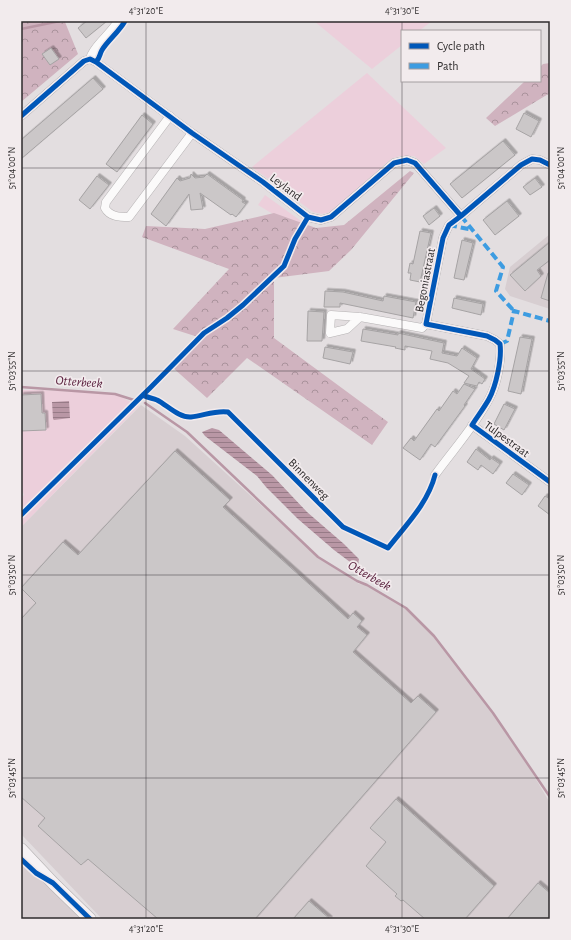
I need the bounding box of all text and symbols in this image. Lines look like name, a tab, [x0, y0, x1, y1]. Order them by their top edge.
text: 4°31'20"E	[129, 6, 163, 16]
text: 4°31'30"E	[385, 6, 419, 16]
legend	[401, 30, 541, 82]
text: Cycle path	[437, 40, 485, 53]
text: Path	[437, 60, 459, 72]
text: 51°04'00"N	[7, 147, 17, 189]
text: 51°04'00"N	[556, 147, 566, 189]
street label: Leyland	[267, 171, 304, 204]
street label: Begoniastraat	[413, 247, 437, 313]
text: 51°03'55"N	[7, 351, 17, 391]
text: 51°03'55"N	[556, 351, 566, 391]
water label: Otterbeek	[55, 374, 103, 391]
street label: Tulpestraat	[482, 419, 532, 459]
street label: Binnenweg	[286, 456, 332, 502]
text: 51°03'50"N	[7, 555, 17, 595]
text: 51°03'50"N	[556, 555, 566, 595]
water label: Otterbeek	[346, 559, 393, 594]
text: 51°03'45"N	[7, 758, 17, 798]
text: 51°03'45"N	[556, 758, 566, 798]
text: 4°31'20"E	[129, 924, 163, 934]
text: 4°31'30"E	[385, 924, 419, 934]

